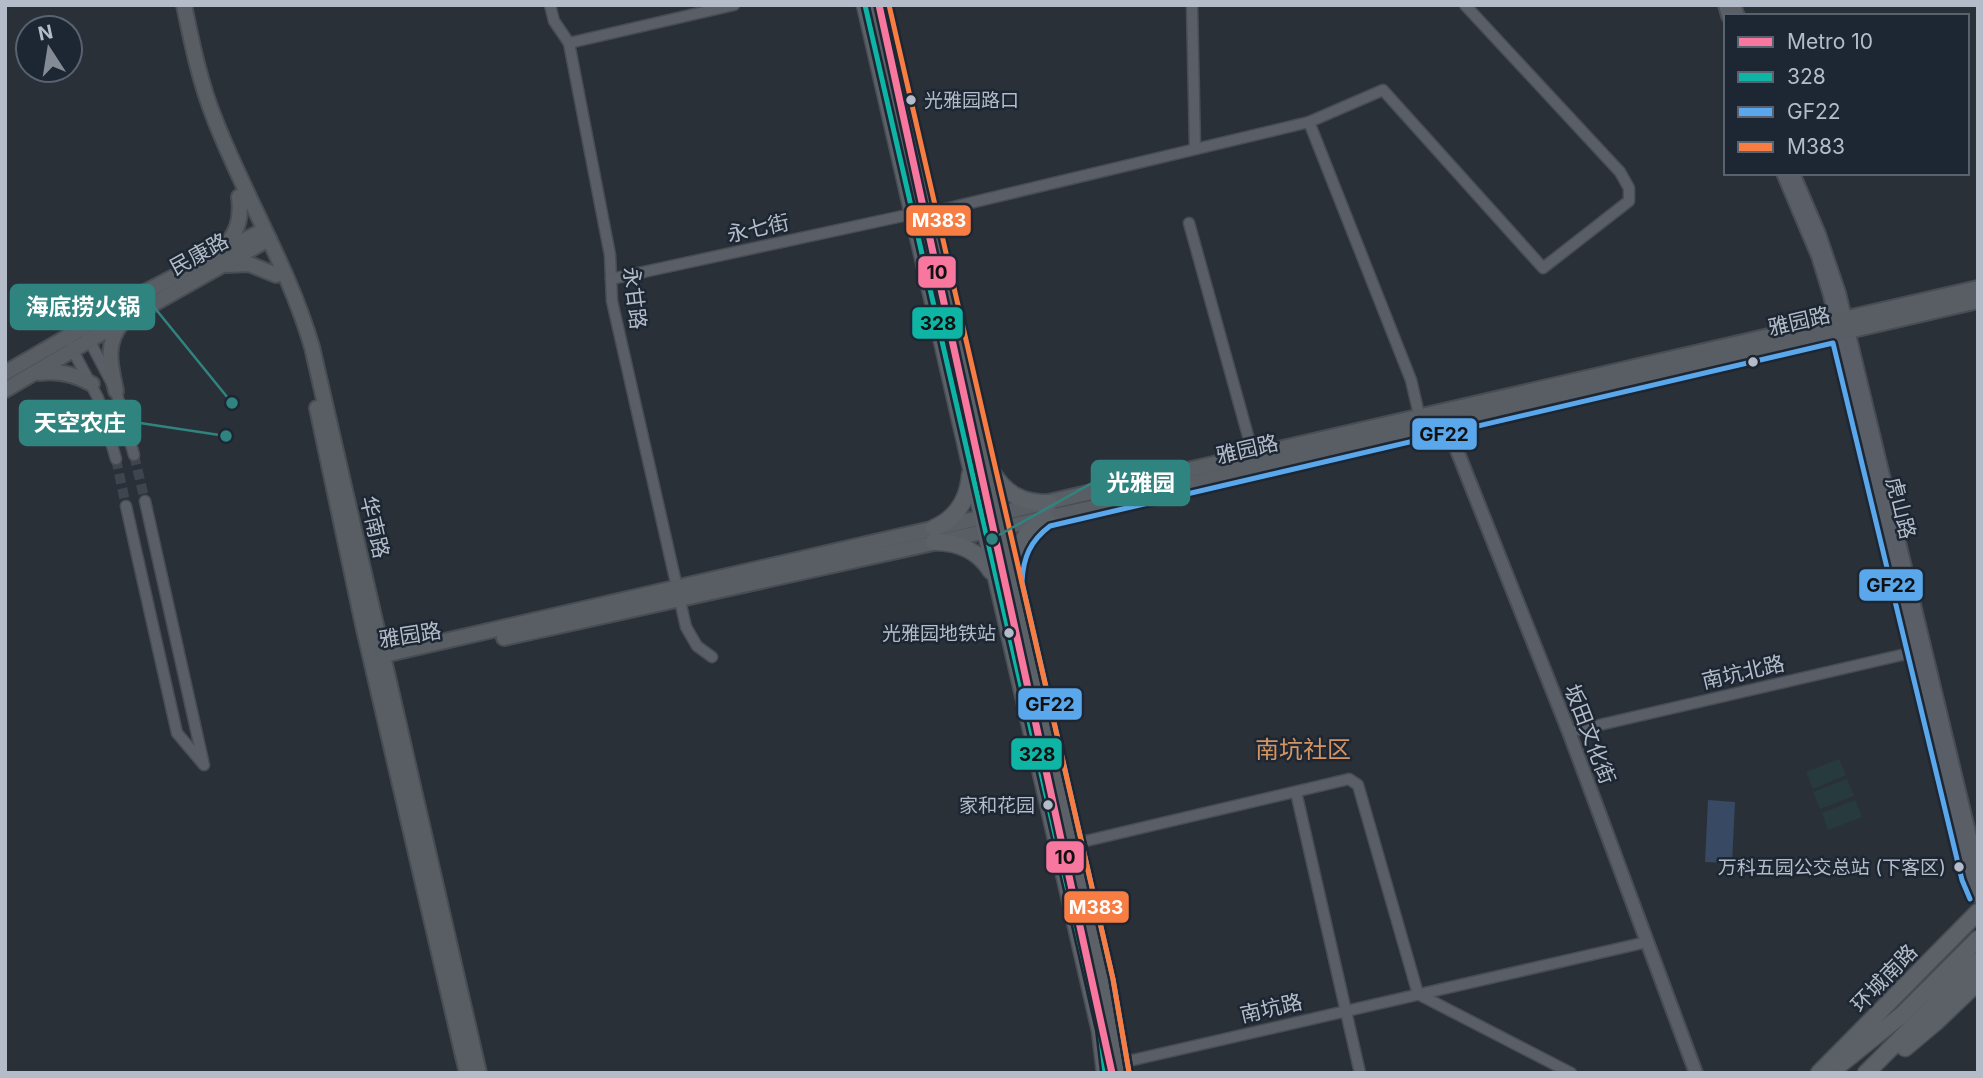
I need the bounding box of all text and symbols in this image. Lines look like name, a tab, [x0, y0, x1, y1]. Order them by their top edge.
north arrow	[14, 14, 84, 84]
legend	[1724, 14, 1969, 175]
text: N	[36, 20, 55, 46]
text: Metro 10	[1787, 29, 1873, 54]
text: 328	[1787, 64, 1826, 89]
place label: 光雅园路口	[924, 89, 1019, 112]
marker: 光雅园路口	[904, 93, 918, 107]
text: GF22	[1787, 99, 1841, 124]
text: M383	[1787, 134, 1845, 159]
line badge: M383	[905, 204, 972, 237]
street label: 永七街	[725, 209, 791, 247]
text: M383	[912, 209, 966, 232]
street label: 民康路	[165, 228, 233, 280]
line badge: 10	[917, 255, 957, 289]
text: 10	[926, 261, 948, 284]
street label: 永甘路	[619, 265, 651, 331]
callout: 海底捞火锅	[11, 285, 154, 329]
text: 海底捞火锅	[26, 293, 141, 321]
street label: 雅园路	[1765, 302, 1833, 340]
line badge: 328	[911, 306, 964, 340]
text: 328	[920, 312, 956, 335]
unlabelled marker	[1746, 355, 1760, 369]
callout: 天空农庄	[20, 401, 140, 445]
text: 天空农庄	[34, 409, 126, 437]
line badge: GF22	[1411, 417, 1478, 451]
text: GF22	[1419, 423, 1469, 446]
street label: 雅园路	[1213, 430, 1281, 468]
callout: 光雅园	[1092, 461, 1189, 505]
text: 光雅园	[1107, 469, 1176, 497]
street label: 虎山路	[1881, 474, 1921, 542]
street label: 华南路	[356, 493, 394, 561]
line badge: GF22	[1858, 568, 1924, 602]
text: GF22	[1866, 574, 1916, 597]
street label: 雅园路	[377, 618, 443, 652]
place label: 光雅园地铁站	[882, 622, 996, 645]
marker: 光雅园地铁站	[1002, 626, 1016, 640]
street label: 南坑北路	[1699, 650, 1787, 694]
street label: 坂田文化街	[1560, 681, 1620, 787]
line badge: GF22	[1017, 687, 1083, 721]
text: GF22	[1025, 693, 1075, 716]
district label: 南坑社区	[1255, 735, 1351, 764]
line badge: 328	[1010, 737, 1063, 771]
text: 328	[1019, 743, 1055, 766]
place label: 家和花园	[959, 794, 1035, 817]
marker: 家和花园	[1041, 798, 1055, 812]
line badge: 10	[1045, 840, 1085, 874]
text: 10	[1054, 846, 1076, 869]
place label: 万科五园公交总站 (下客区)	[1718, 856, 1946, 879]
marker: 万科五园公交总站 (下客区)	[1952, 860, 1966, 874]
line badge: M383	[1063, 890, 1130, 924]
text: M383	[1069, 896, 1123, 919]
street label: 环城南路	[1846, 939, 1922, 1017]
street label: 南坑路	[1237, 989, 1305, 1027]

